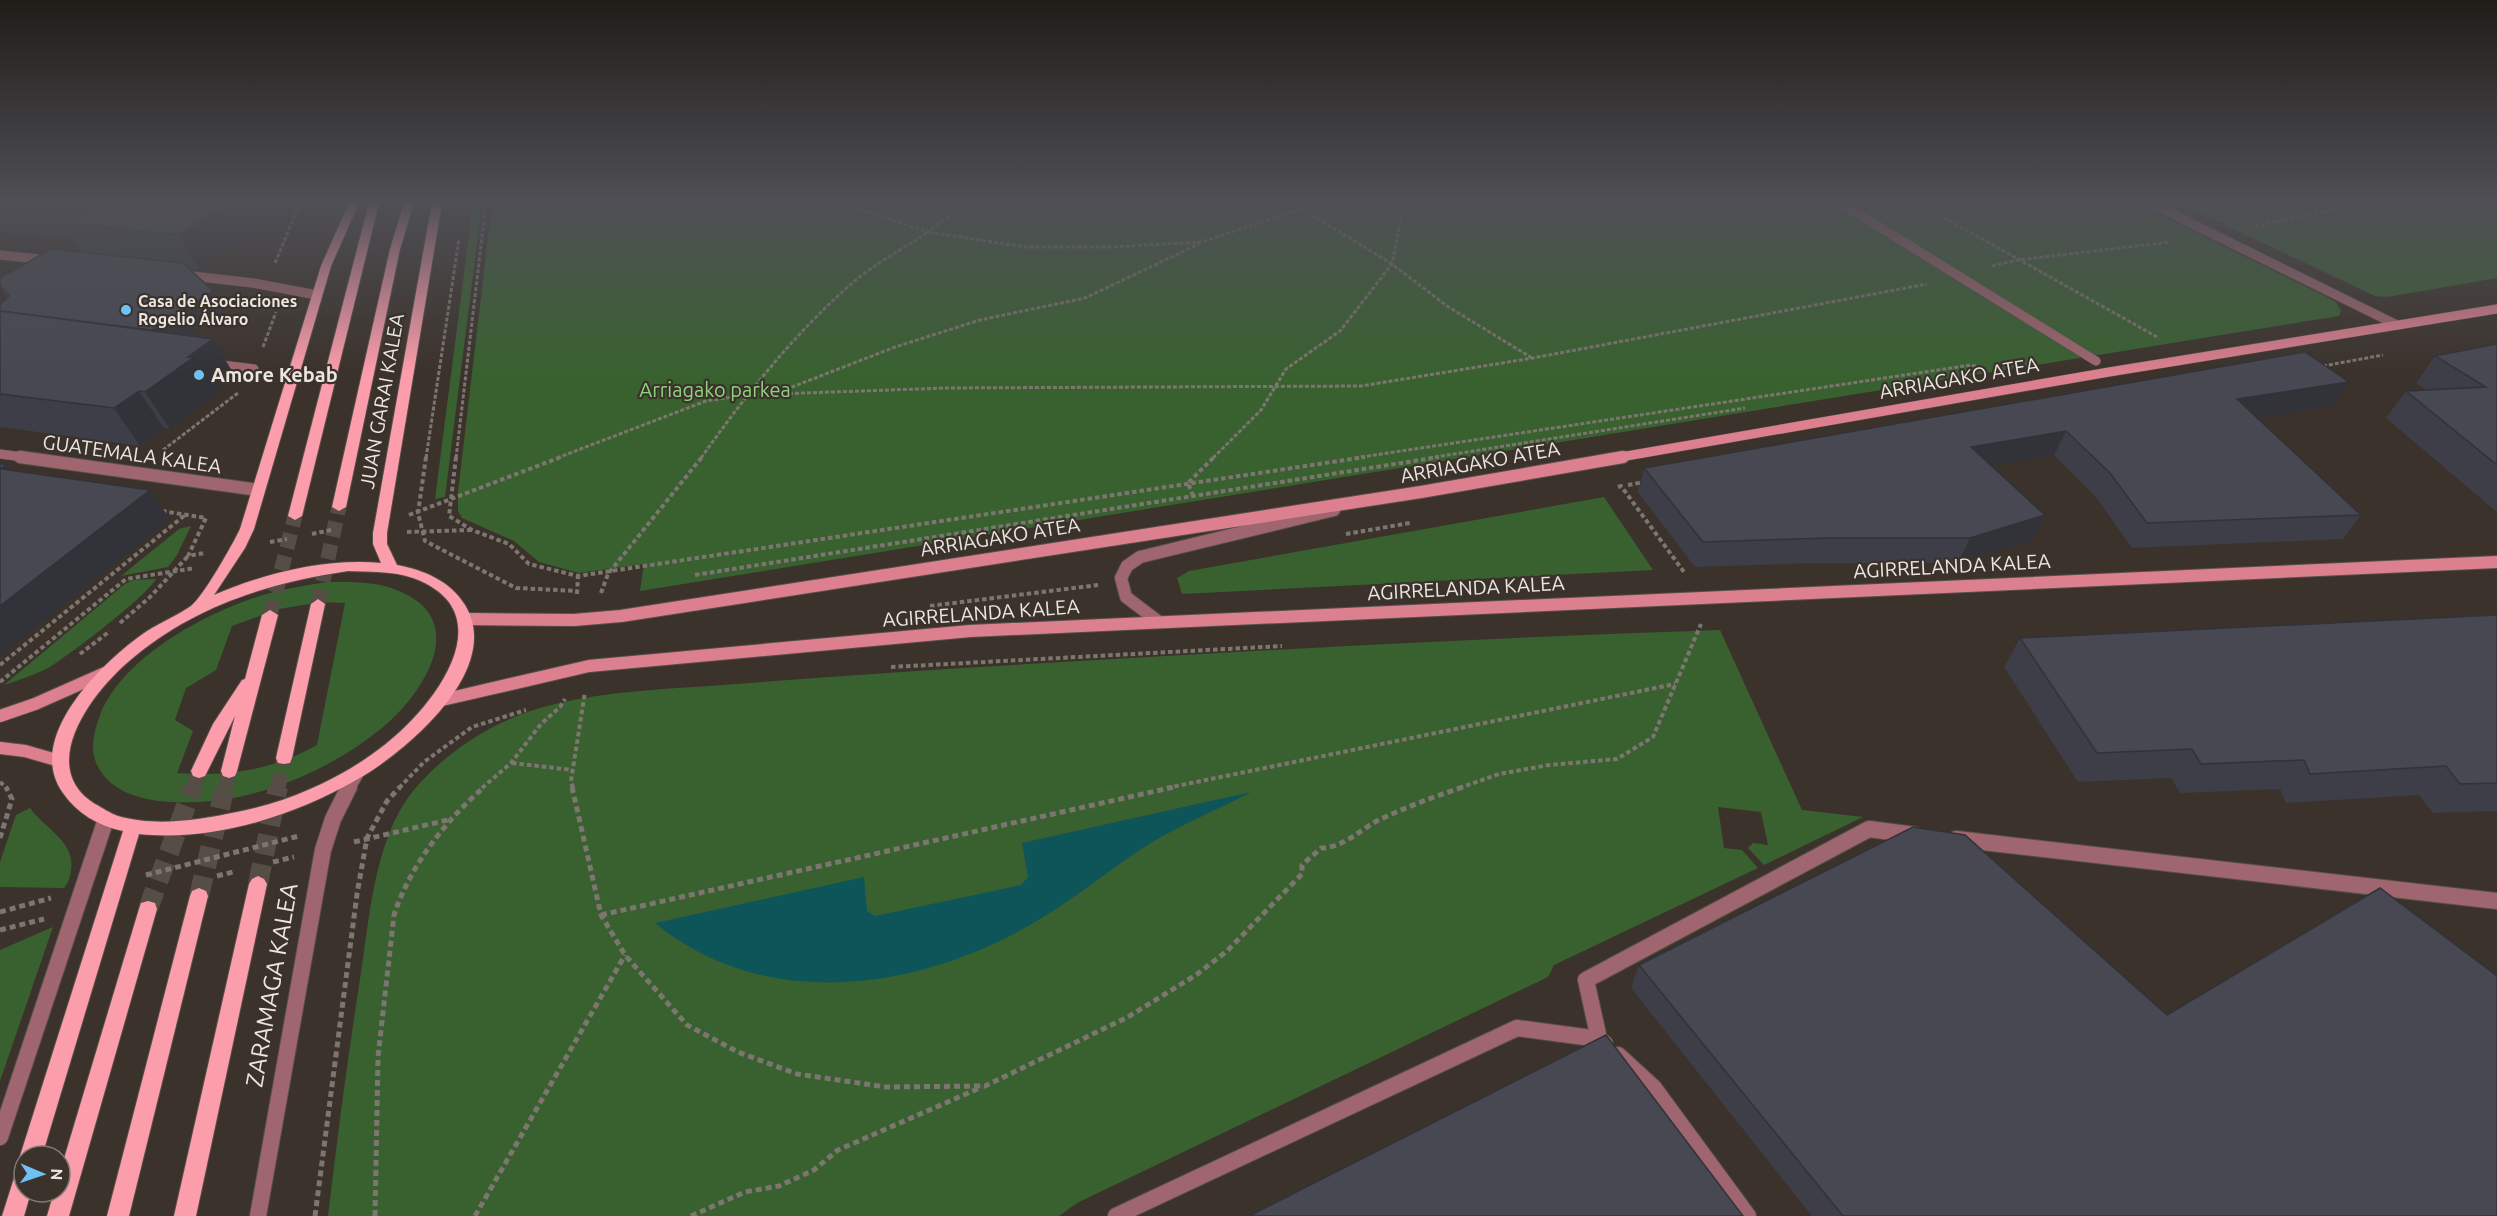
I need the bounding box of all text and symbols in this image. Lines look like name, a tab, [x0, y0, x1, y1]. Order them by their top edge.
place label: Casa de Asociaciones Rogelio Álvaro	[138, 292, 297, 328]
marker: Casa de Asociaciones Rogelio Álvaro	[119, 303, 133, 317]
street label: JUAN GARAI KALEA	[355, 311, 408, 490]
street label: ARRIAGAKO ATEA	[1877, 352, 2040, 403]
place label: Amore Kebab	[211, 363, 338, 386]
marker: Amore Kebab	[192, 368, 206, 382]
park label: Arriagako parkea	[639, 378, 791, 401]
street label: GUATEMALA KALEA	[41, 430, 223, 477]
street label: ARRIAGAKO ATEA	[1398, 436, 1561, 487]
street label: ARRIAGAKO ATEA	[918, 513, 1081, 560]
street label: AGIRRELANDA KALEA	[1853, 549, 2051, 582]
street label: AGIRRELANDA KALEA	[1367, 571, 1565, 604]
street label: AGIRRELANDA KALEA	[882, 594, 1080, 631]
street label: ZARAMAGA KALEA	[240, 880, 303, 1089]
north arrow	[12, 1144, 72, 1204]
text: N	[48, 1168, 66, 1181]

